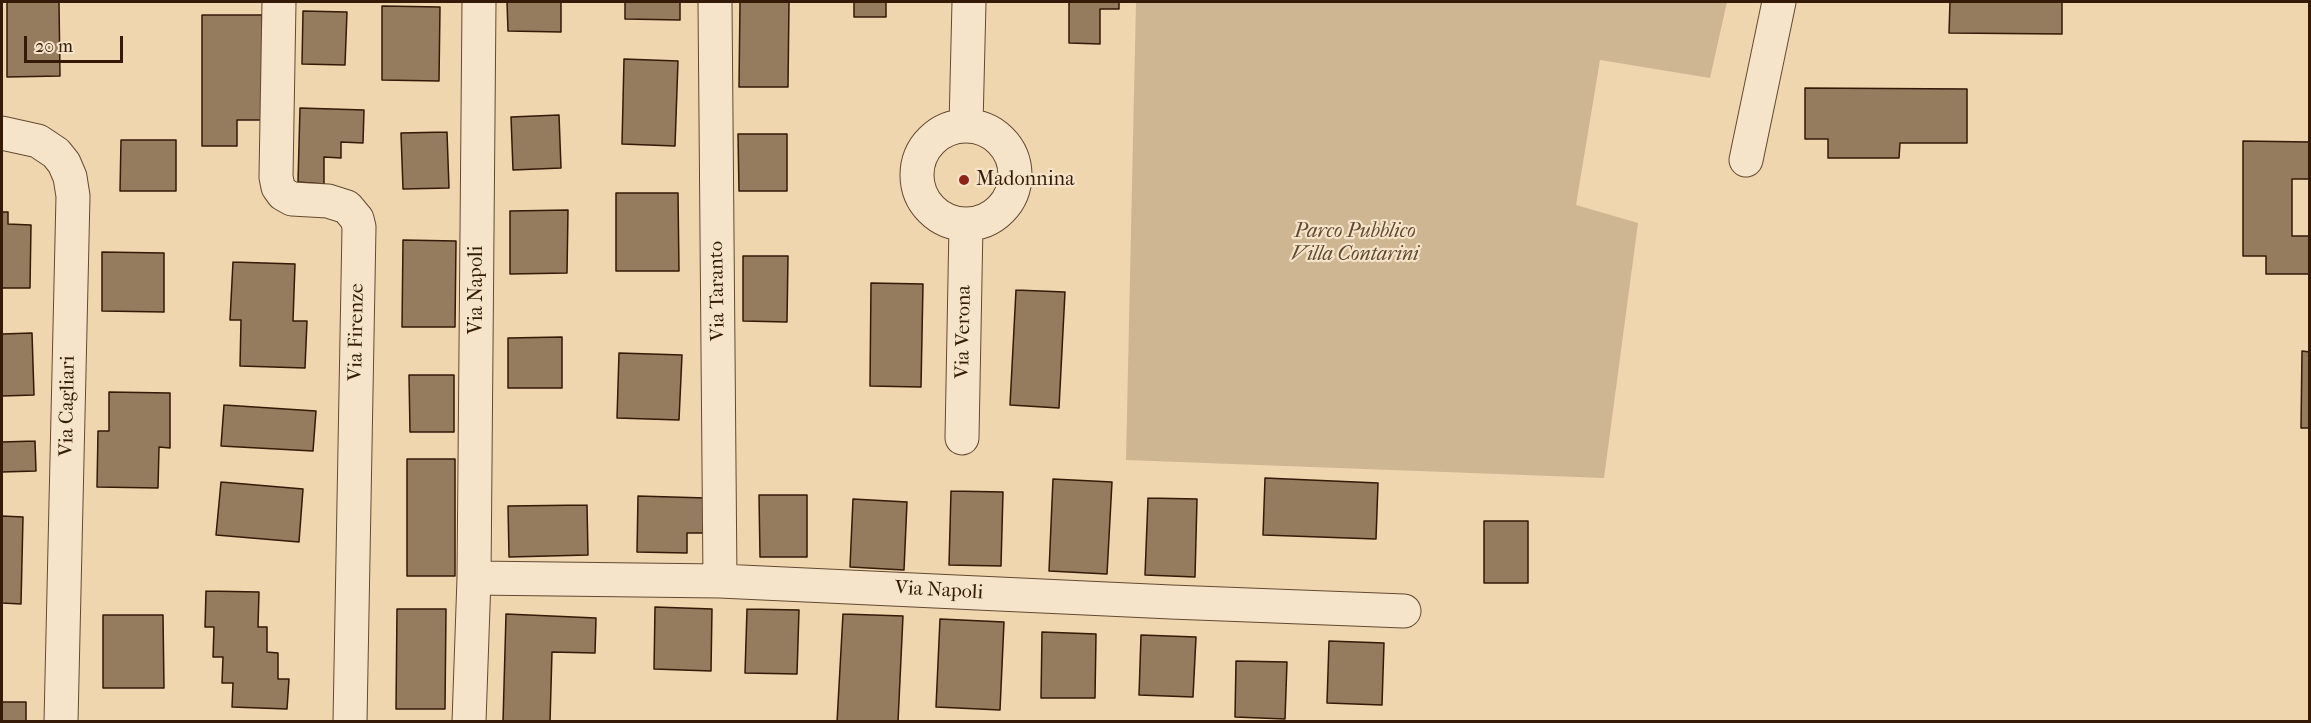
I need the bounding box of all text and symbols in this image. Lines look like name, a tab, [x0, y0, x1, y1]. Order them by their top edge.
scale bar	[27, 24, 126, 62]
text: 20 m	[35, 36, 73, 57]
place label: Madonnina	[976, 168, 1074, 192]
marker: Madonnina	[957, 173, 971, 187]
park label: Parco Pubblico Villa Contarini	[1291, 220, 1419, 267]
street label: Via Taranto	[705, 241, 731, 341]
street label: Via Napoli	[465, 246, 489, 334]
street label: Via Firenze	[344, 283, 370, 381]
street label: Via Verona	[951, 285, 977, 379]
street label: Via Cagliari	[55, 355, 81, 457]
street label: Via Napoli	[894, 577, 984, 605]

